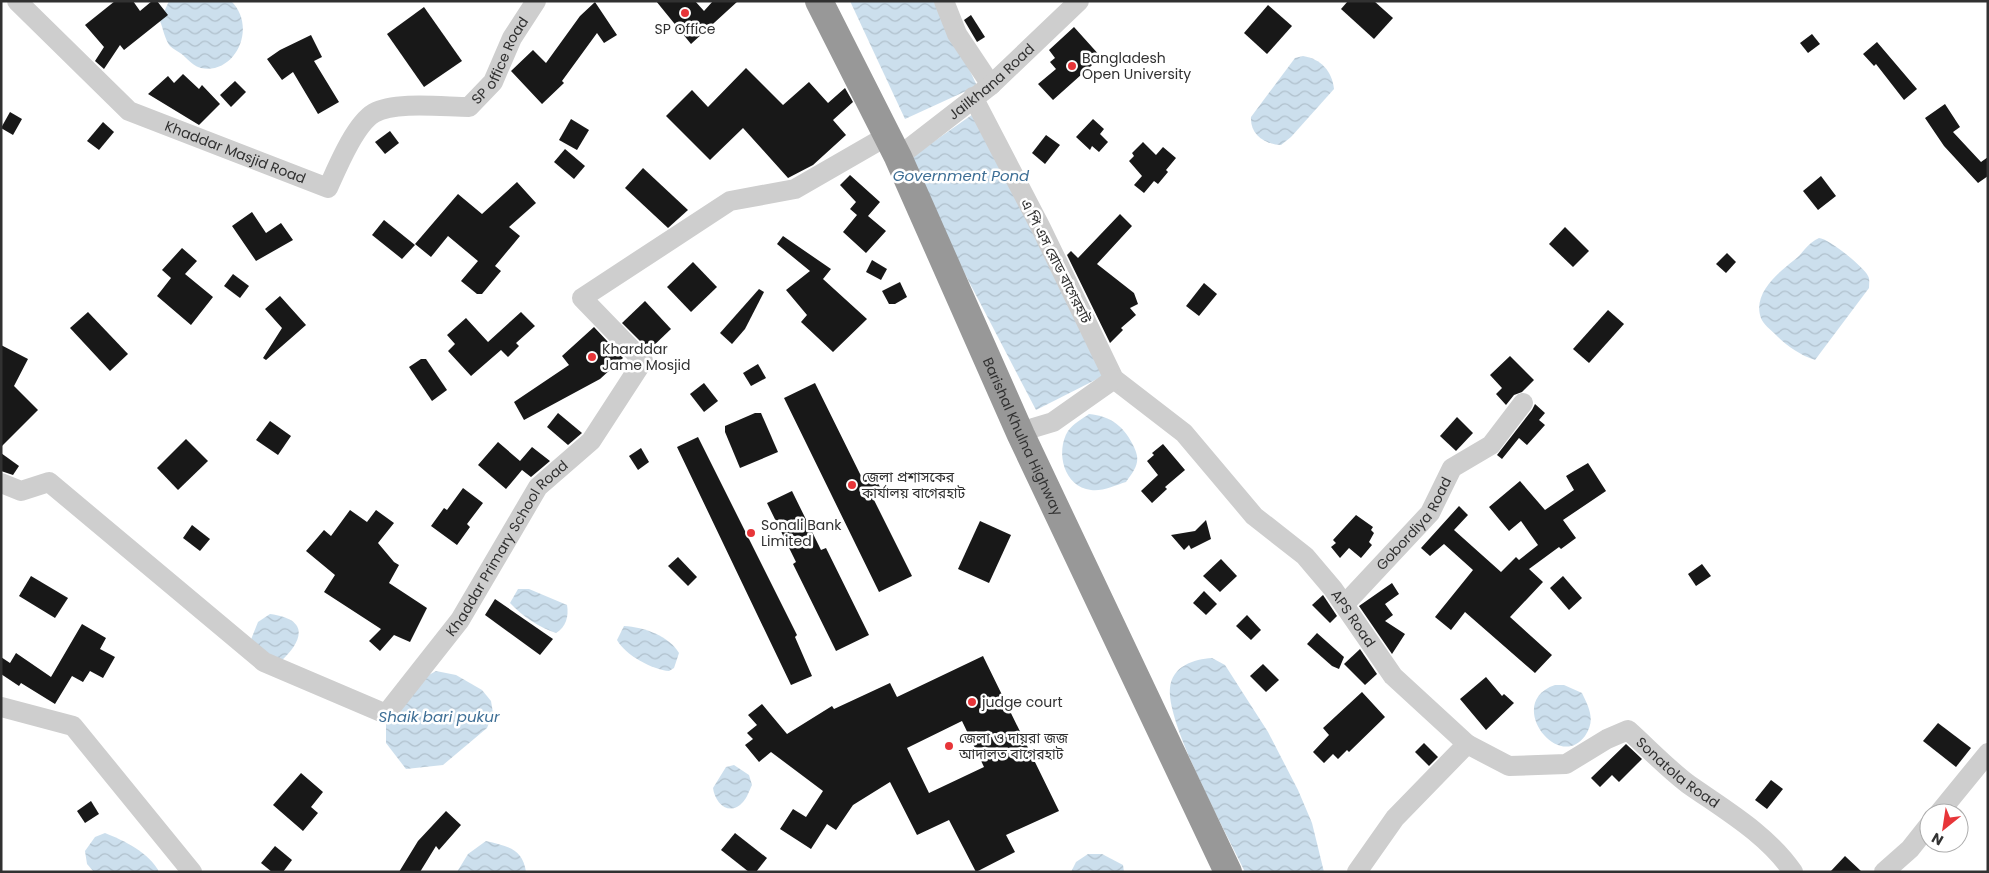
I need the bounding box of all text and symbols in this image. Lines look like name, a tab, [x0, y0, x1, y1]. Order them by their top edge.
marker: SP Office	[679, 7, 691, 19]
street label: SP office Road	[467, 13, 533, 109]
place label: SP Office	[655, 19, 716, 39]
street label: Jailkhana Road	[944, 39, 1039, 125]
place label: Bangladesh Open University	[1082, 48, 1191, 84]
marker: Bangladesh Open University	[1066, 60, 1078, 72]
street label: Khaddar Masjid Road	[162, 116, 309, 188]
water label: Government Pond	[893, 165, 1030, 186]
street label: এ পি এস রোড বাগেরহাট	[1016, 195, 1096, 327]
place label: Kharddar Jame Mosjid	[602, 339, 690, 375]
marker: Kharddar Jame Mosjid	[586, 351, 598, 363]
street label: Barishal Khulna Highway	[978, 354, 1068, 519]
street label: Khaddar Primary School Road	[441, 455, 572, 640]
place label: জেলা প্রশাসকের কার্যালয় বাগেরহাট	[861, 467, 965, 503]
street label: Gobordiya Road	[1372, 474, 1456, 575]
marker: জেলা প্রশাসকের কার্যালয় বাগেরহাট	[846, 479, 858, 491]
place label: Sonali Bank Limited	[761, 515, 842, 551]
marker: Sonali Bank Limited	[745, 527, 757, 539]
street label: APS Road	[1326, 585, 1380, 651]
place label: judge court	[981, 692, 1063, 712]
marker: judge court	[966, 696, 978, 708]
water label: Shaik bari pukur	[378, 706, 500, 727]
place label: জেলা ও দায়রা জজ আদালত বাগেরহাট	[958, 728, 1069, 764]
street label: Sonatola Road	[1632, 732, 1724, 813]
marker: জেলা ও দায়রা জজ আদালত বাগেরহাট	[943, 740, 955, 752]
north arrow	[1919, 803, 1969, 853]
text: N	[1928, 828, 1947, 851]

